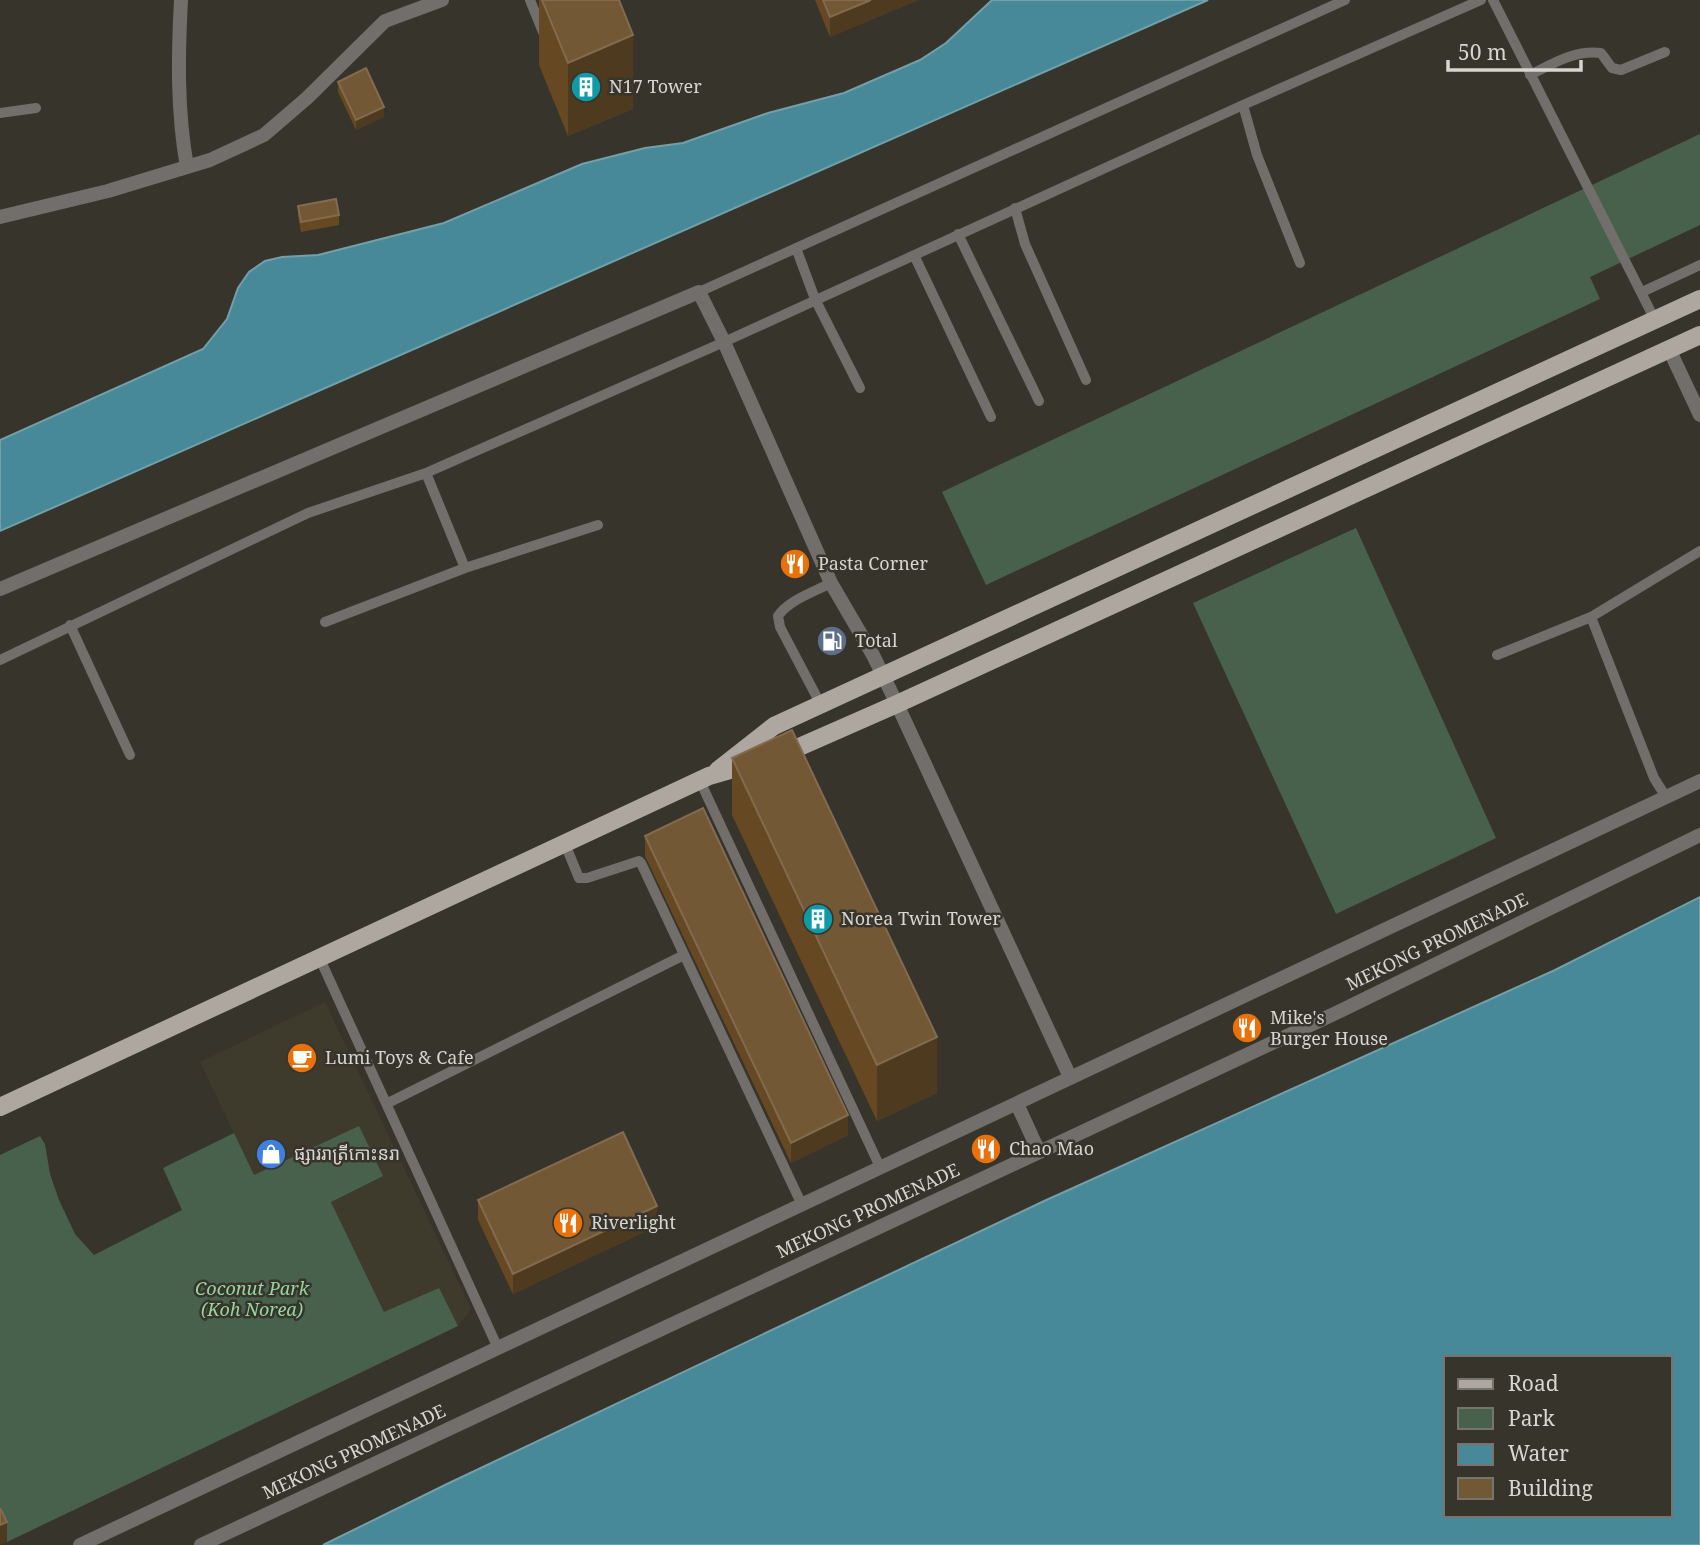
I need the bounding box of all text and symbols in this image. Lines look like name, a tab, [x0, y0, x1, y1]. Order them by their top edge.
scale bar	[1448, 28, 1581, 72]
text: 50 m	[1458, 38, 1507, 66]
building icon: N17 Tower	[569, 70, 603, 104]
place label: N17 Tower	[609, 74, 702, 98]
restaurant icon: Pasta Corner	[778, 547, 812, 581]
place label: Pasta Corner	[818, 551, 928, 575]
fuel station icon: Total	[815, 624, 849, 658]
place label: Total	[855, 628, 898, 652]
street label: MEKONG PROMENADE	[1342, 887, 1531, 996]
building icon: Norea Twin Tower	[801, 902, 835, 936]
place label: Norea Twin Tower	[841, 906, 1001, 930]
place label: Mike's Burger House	[1270, 1005, 1388, 1050]
restaurant icon: Mike's Burger House	[1230, 1011, 1264, 1045]
cafe icon: Lumi Toys & Cafe	[285, 1041, 319, 1075]
place label: Lumi Toys & Cafe	[325, 1045, 474, 1069]
restaurant icon: Chao Mao	[969, 1132, 1003, 1166]
place label: Chao Mao	[1009, 1136, 1094, 1160]
shop icon: ផ្សាររាត្រីកោះនរា	[254, 1137, 288, 1171]
place label: ផ្សាររាត្រីកោះនរា	[294, 1141, 400, 1165]
street label: MEKONG PROMENADE	[772, 1157, 963, 1263]
restaurant icon: Riverlight	[551, 1206, 585, 1240]
place label: Riverlight	[591, 1210, 676, 1234]
park label: Coconut Park (Koh Norea)	[195, 1276, 310, 1321]
legend	[1444, 1356, 1672, 1517]
text: Road	[1508, 1369, 1559, 1397]
street label: MEKONG PROMENADE	[258, 1398, 449, 1504]
text: Park	[1508, 1404, 1555, 1432]
text: Water	[1508, 1439, 1569, 1467]
text: Building	[1508, 1474, 1593, 1502]

